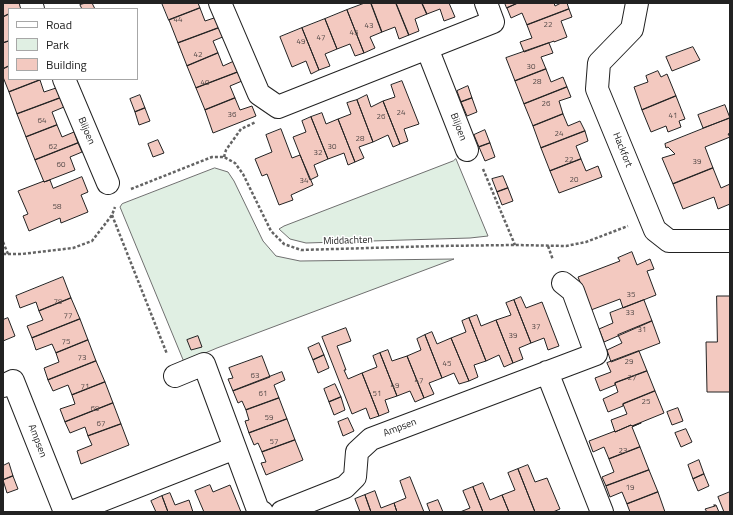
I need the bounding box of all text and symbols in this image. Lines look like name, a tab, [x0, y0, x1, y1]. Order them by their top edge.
legend	[8, 8, 138, 80]
text: Road	[46, 15, 72, 34]
house number: 44	[174, 15, 182, 25]
house number: 22	[544, 20, 552, 30]
house number: 43	[365, 21, 373, 31]
house number: 45	[350, 28, 358, 38]
house number: 47	[317, 33, 325, 43]
text: Park	[46, 35, 69, 54]
house number: 49	[297, 37, 305, 47]
house number: 42	[194, 50, 202, 60]
text: Building	[46, 55, 87, 74]
house number: 30	[527, 62, 535, 72]
house number: 28	[533, 77, 541, 87]
house number: 40	[201, 78, 209, 88]
house number: 26	[542, 99, 550, 109]
house number: 24	[397, 108, 405, 118]
house number: 36	[228, 110, 236, 120]
house number: 41	[669, 111, 677, 121]
house number: 26	[377, 112, 385, 122]
street label: Biljoen	[447, 112, 469, 142]
house number: 64	[38, 116, 46, 126]
street label: Biljoen	[75, 116, 97, 146]
house number: 24	[555, 129, 563, 139]
street label: Hackfort	[610, 131, 634, 169]
house number: 28	[356, 134, 364, 144]
house number: 62	[49, 142, 57, 152]
house number: 30	[328, 142, 336, 152]
house number: 32	[314, 148, 322, 158]
house number: 22	[565, 155, 573, 165]
house number: 39	[693, 157, 701, 167]
house number: 60	[57, 160, 65, 170]
house number: 20	[570, 175, 578, 185]
house number: 34	[300, 176, 308, 186]
house number: 58	[53, 202, 61, 212]
street label: Middachten	[323, 234, 373, 248]
house number: 35	[627, 290, 635, 300]
house number: 79	[54, 297, 62, 307]
house number: 33	[626, 308, 634, 318]
house number: 77	[64, 311, 72, 321]
house number: 37	[532, 322, 540, 332]
house number: 31	[638, 325, 646, 335]
house number: 39	[509, 331, 517, 341]
house number: 75	[62, 337, 70, 347]
house number: 73	[78, 353, 86, 363]
house number: 29	[625, 357, 633, 367]
house number: 45	[443, 359, 451, 369]
house number: 63	[251, 371, 259, 381]
house number: 27	[628, 373, 636, 383]
house number: 47	[415, 376, 423, 386]
house number: 49	[391, 381, 399, 391]
house number: 71	[81, 382, 89, 392]
house number: 61	[259, 389, 267, 399]
house number: 51	[373, 389, 381, 399]
house number: 25	[642, 397, 650, 407]
house number: 69	[91, 404, 99, 414]
house number: 59	[265, 413, 273, 423]
street label: Ampsen	[382, 416, 418, 440]
house number: 67	[97, 419, 105, 429]
street label: Ampsen	[25, 423, 49, 459]
house number: 57	[270, 437, 278, 447]
house number: 23	[619, 446, 627, 456]
house number: 19	[626, 483, 634, 493]

